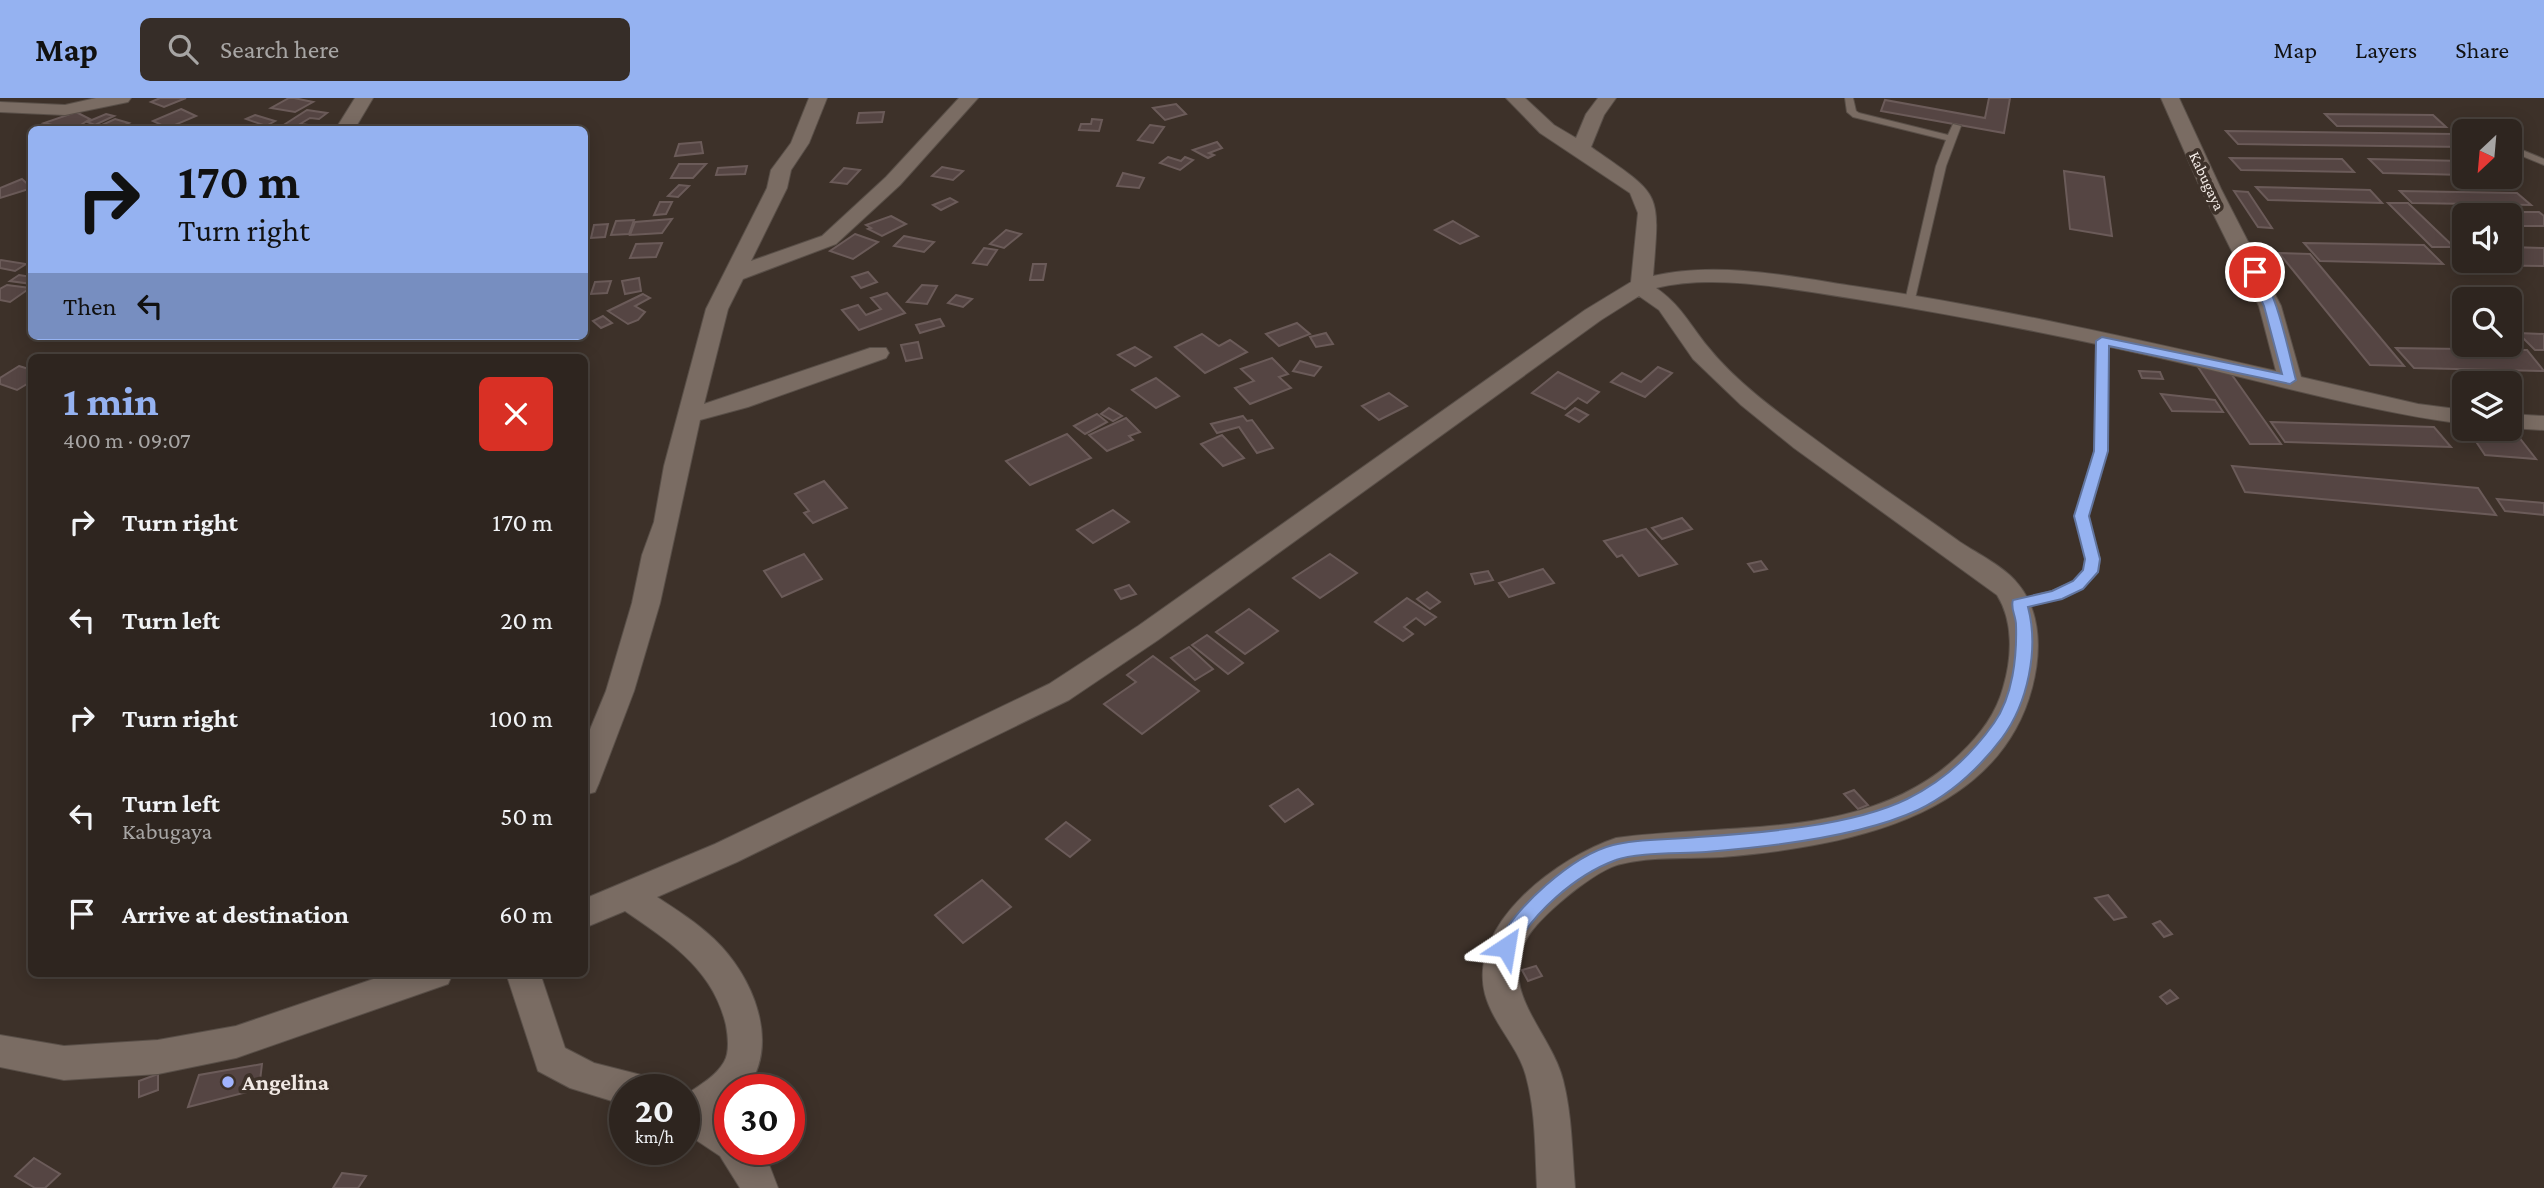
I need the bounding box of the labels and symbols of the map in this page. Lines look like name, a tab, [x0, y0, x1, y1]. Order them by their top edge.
north arrow	[2452, 119, 2522, 189]
street label: Kabugaya	[2185, 149, 2228, 214]
pin	[2225, 242, 2285, 302]
position arrow	[1469, 910, 1543, 984]
place label: Angelina	[241, 1069, 330, 1095]
marker: Angelina	[220, 1074, 236, 1090]
speed limit sign: 30	[714, 1074, 805, 1165]

